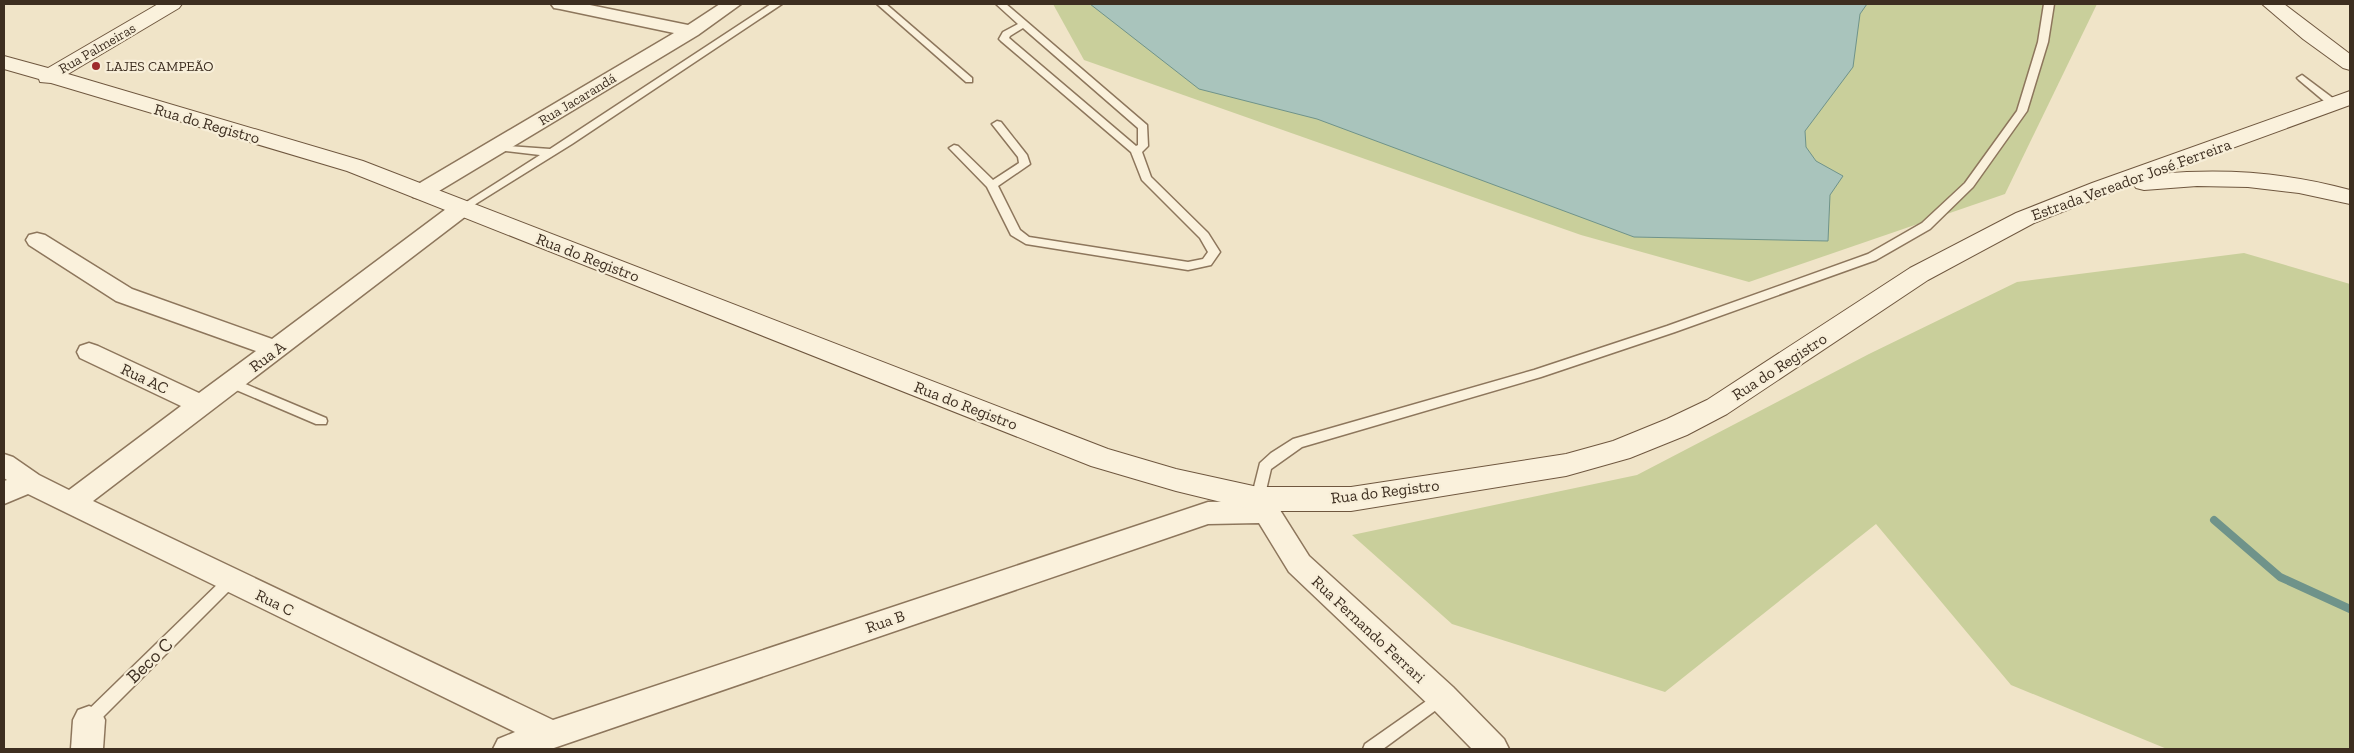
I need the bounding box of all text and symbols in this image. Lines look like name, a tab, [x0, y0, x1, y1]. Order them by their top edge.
street label: Rua Palmeiras	[56, 20, 139, 77]
place label: LAJES CAMPEÃO	[106, 58, 214, 75]
marker: LAJES CAMPEÃO	[90, 60, 102, 72]
street label: Rua Jacarandá	[535, 70, 619, 129]
street label: Rua do Registro	[152, 99, 262, 148]
street label: Estrada Vereador José Ferreira	[2029, 134, 2234, 225]
street label: Rua do Registro	[533, 229, 642, 286]
street label: Rua do Registro	[1728, 329, 1830, 404]
street label: Rua A	[246, 336, 290, 376]
street label: Rua AC	[118, 359, 171, 398]
street label: Rua do Registro	[911, 377, 1020, 434]
street label: Rua do Registro	[1330, 475, 1440, 508]
street label: Rua Fernando Ferrari	[1308, 572, 1430, 687]
street label: Rua C	[252, 585, 297, 620]
street label: Rua B	[863, 606, 907, 637]
street label: Beco C	[121, 633, 177, 688]

